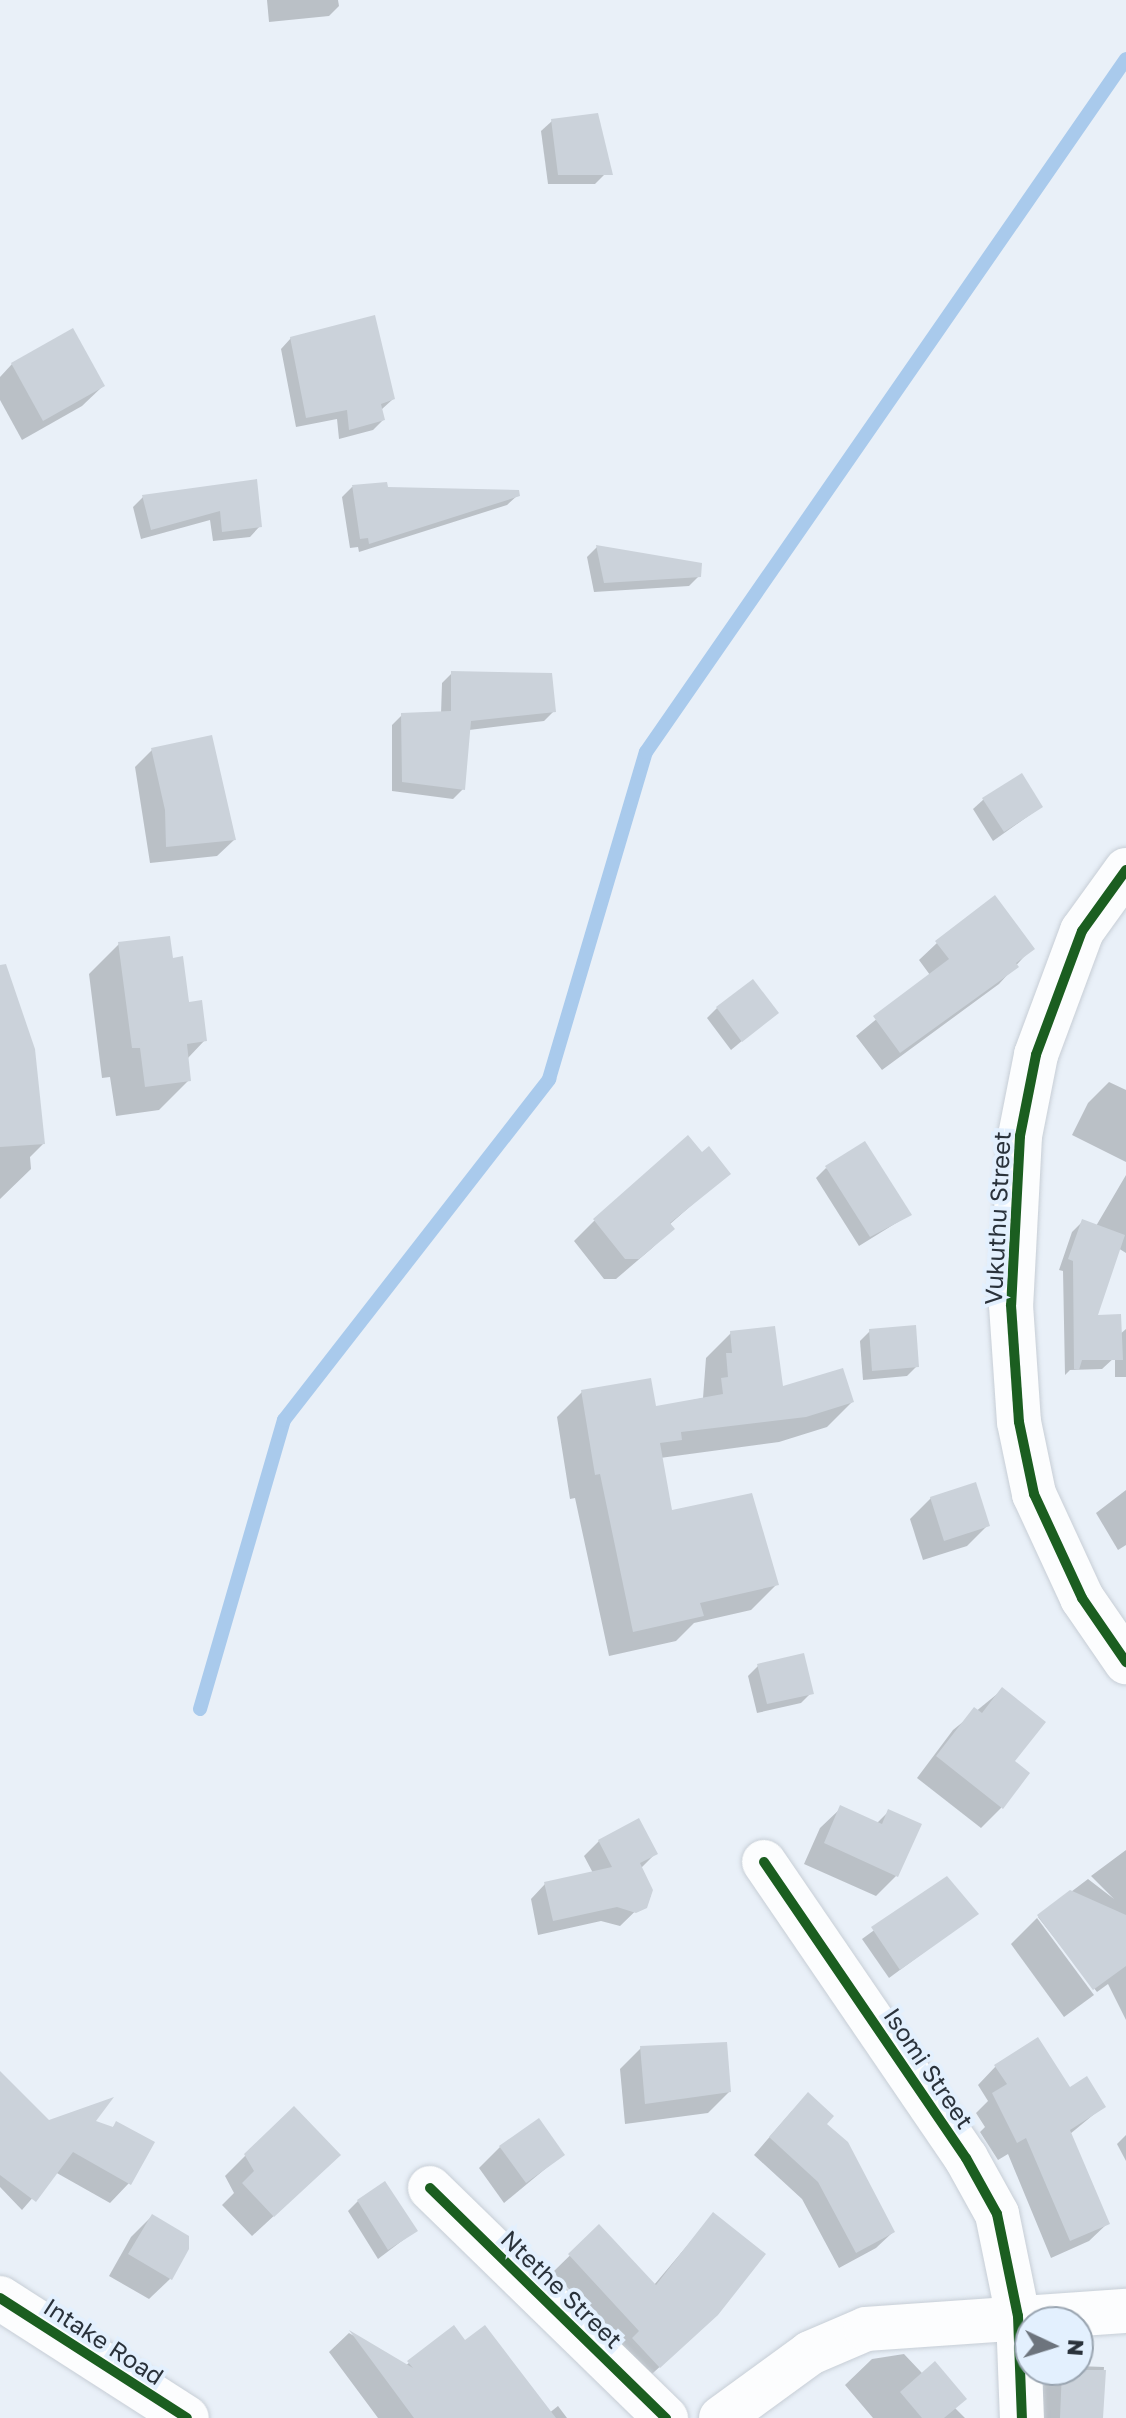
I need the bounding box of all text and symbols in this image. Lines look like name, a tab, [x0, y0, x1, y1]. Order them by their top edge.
street label: Vukuthu Street	[978, 1131, 1016, 1305]
street label: Isomi Street	[878, 2002, 980, 2134]
street label: Ntethe Street	[496, 2224, 628, 2354]
street label: Intake Road	[39, 2292, 169, 2390]
north arrow	[1014, 2306, 1094, 2386]
text: N	[1062, 2338, 1090, 2357]

